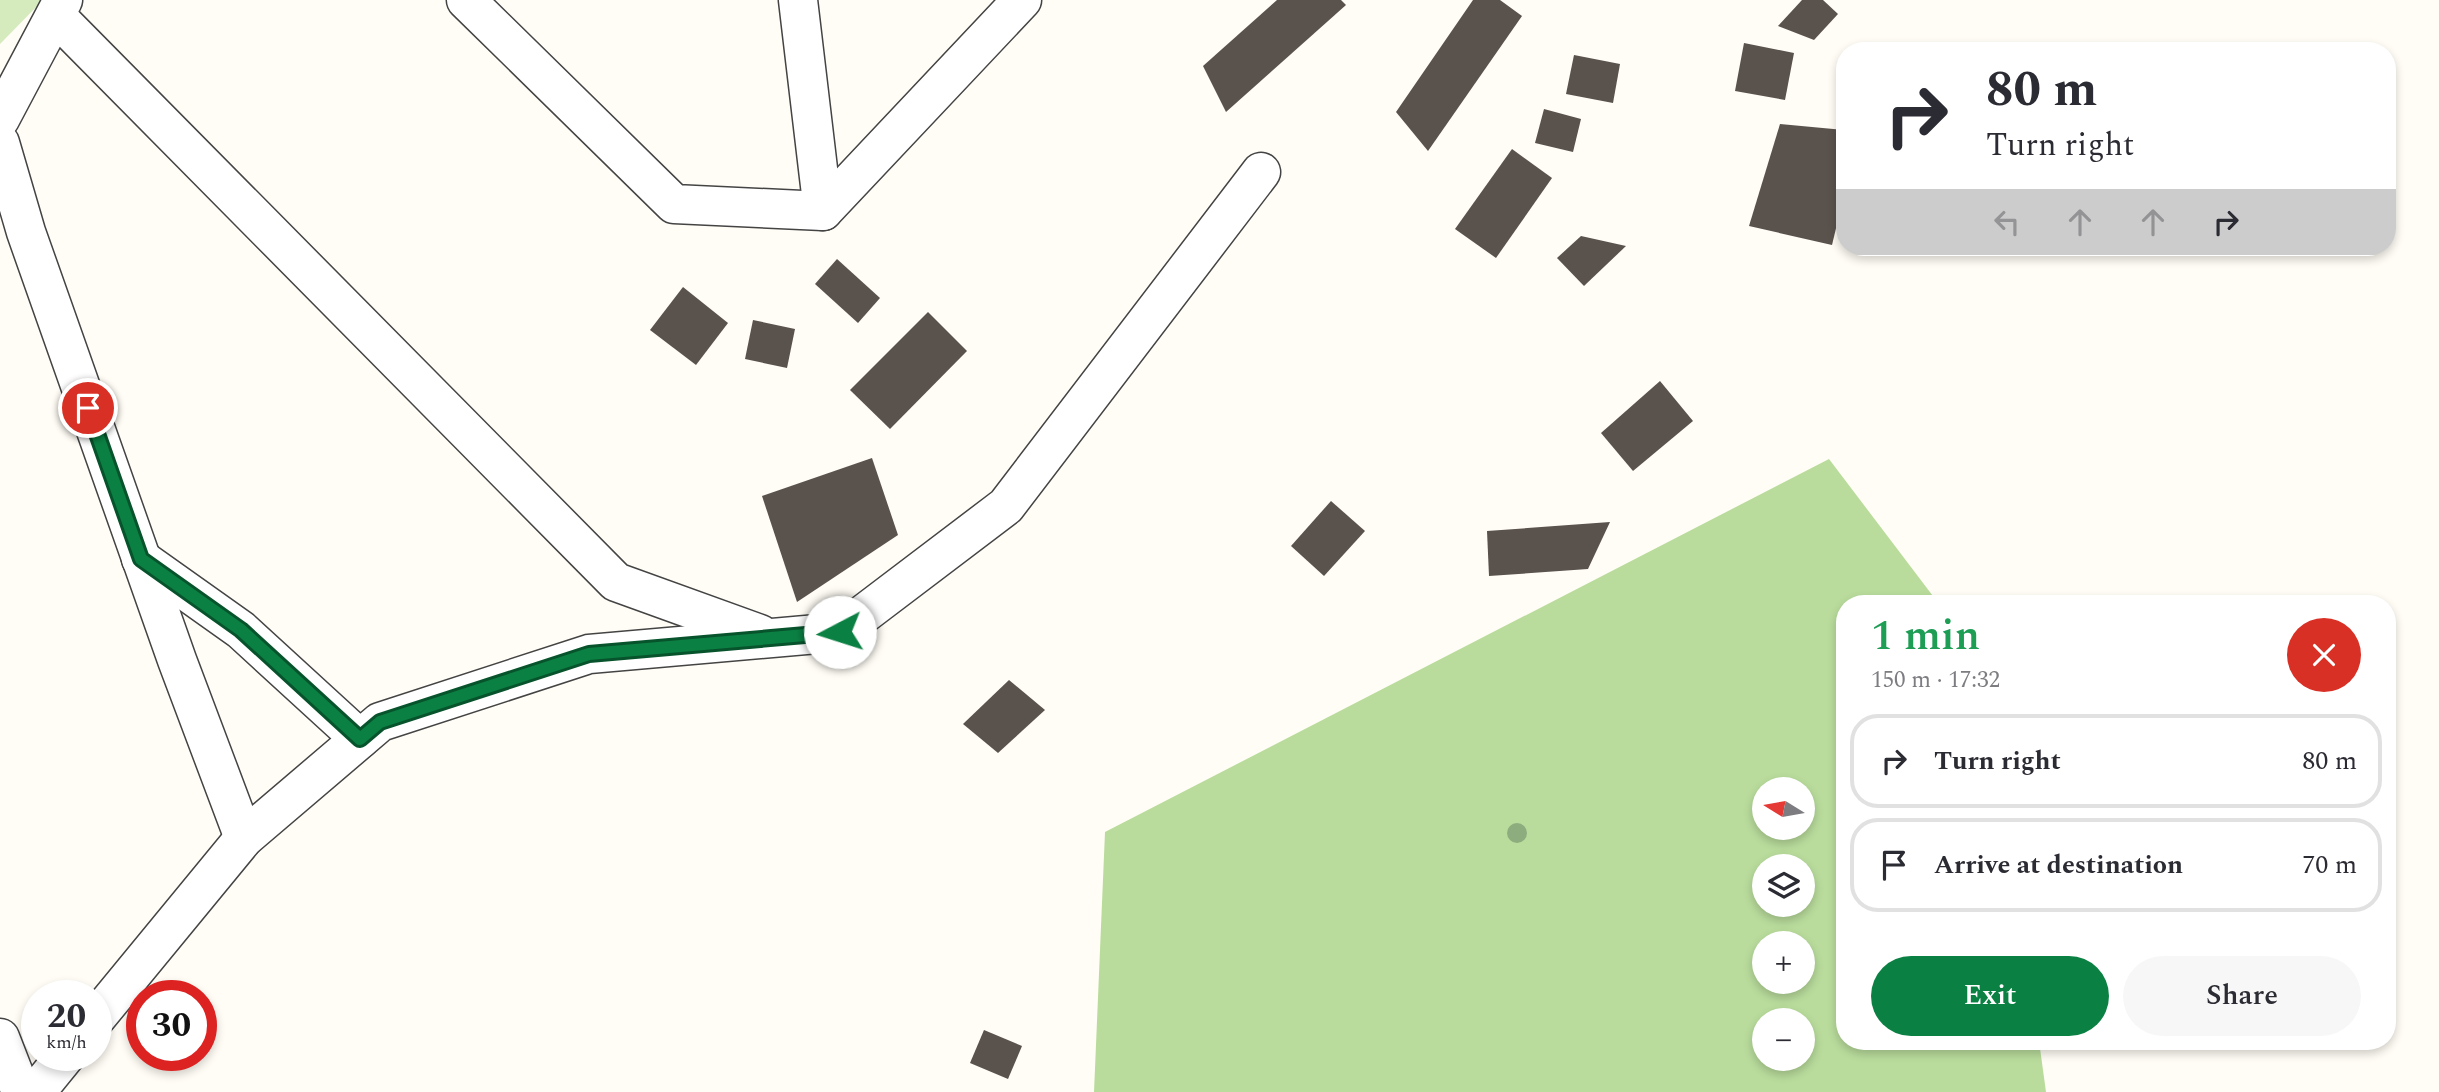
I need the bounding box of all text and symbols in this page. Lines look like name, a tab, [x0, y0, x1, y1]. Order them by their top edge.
text: 80 m	[1986, 53, 2097, 128]
icon: right	[1871, 70, 1962, 161]
text: Turn right	[1986, 121, 2134, 170]
icon: left	[1988, 203, 2026, 241]
icon: ahead	[2061, 203, 2099, 241]
icon: ahead	[2134, 203, 2172, 241]
icon: right	[2207, 203, 2245, 241]
pin	[58, 378, 118, 438]
icon: arrive	[69, 389, 107, 427]
position arrow	[803, 595, 877, 669]
text: 1 min	[1871, 605, 1980, 668]
button: close	[2287, 618, 2361, 692]
text: 150 m · 17:32	[1871, 663, 2000, 698]
text: Turn right	[1934, 741, 2061, 781]
text: 80 m	[2302, 741, 2357, 781]
icon: right	[1875, 742, 1913, 780]
north arrow	[1752, 777, 1815, 840]
map controls	[1752, 777, 1815, 1071]
text: Arrive at destination	[1934, 845, 2183, 885]
text: 70 m	[2302, 845, 2357, 885]
icon: arrive	[1875, 846, 1913, 884]
button: layers	[1752, 854, 1815, 917]
button: +	[1752, 931, 1815, 994]
button: Exit	[1871, 956, 2109, 1036]
button: Share	[2123, 956, 2361, 1036]
speed limit sign: 30	[126, 980, 217, 1071]
text: 20	[47, 990, 86, 1043]
button: −	[1752, 1008, 1815, 1071]
text: km/h	[46, 1029, 87, 1056]

